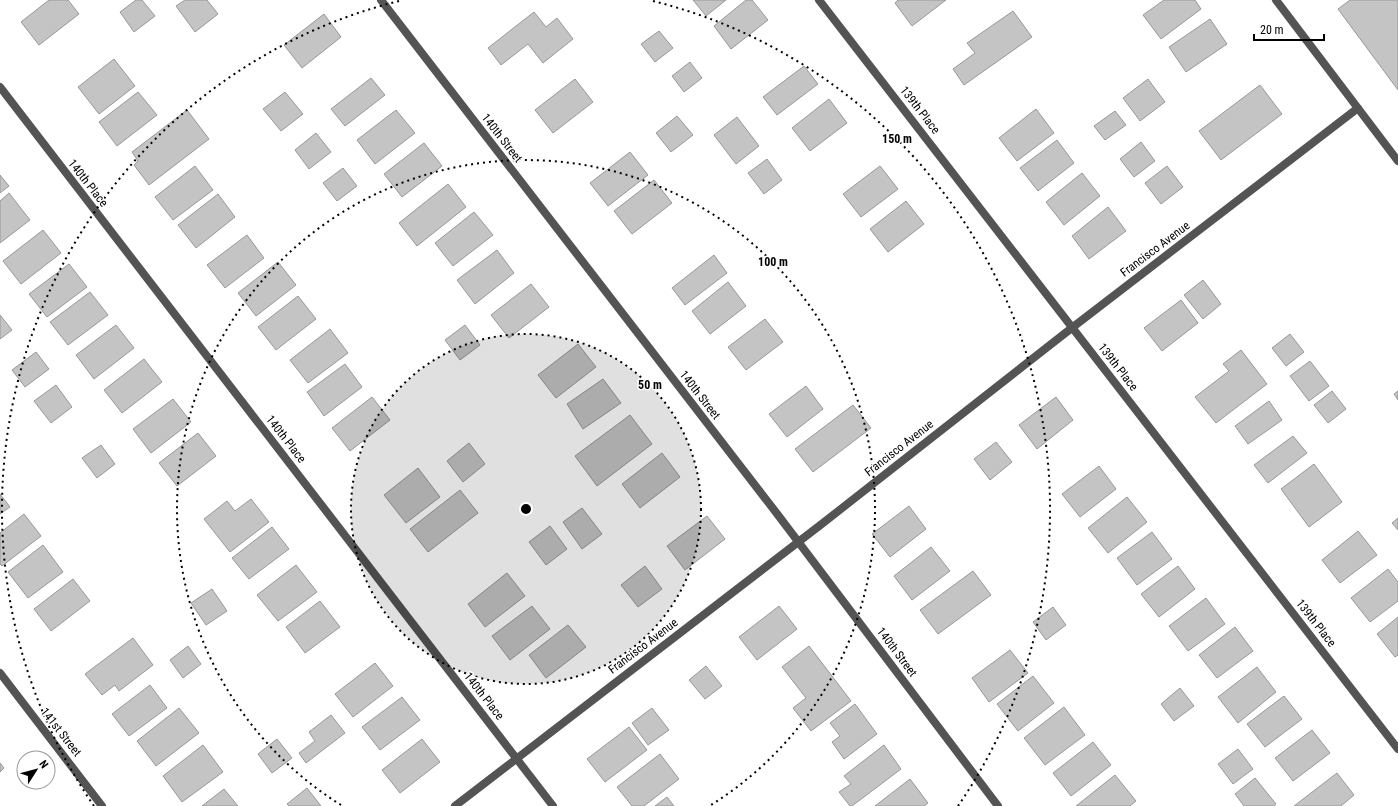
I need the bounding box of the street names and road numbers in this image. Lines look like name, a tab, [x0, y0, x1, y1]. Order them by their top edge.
street label: 139th Place	[897, 84, 943, 137]
street label: 140th Street	[479, 111, 526, 166]
street label: 140th Place	[65, 157, 111, 210]
street label: Francisco Avenue	[1118, 218, 1193, 280]
street label: 139th Place	[1095, 341, 1141, 394]
street label: 140th Street	[677, 368, 724, 423]
street label: 140th Place	[263, 413, 309, 466]
street label: Francisco Avenue	[862, 417, 936, 479]
street label: 139th Place	[1293, 597, 1339, 650]
street label: Francisco Avenue	[606, 615, 681, 677]
street label: 140th Street	[874, 625, 920, 680]
street label: 140th Place	[461, 670, 507, 723]
street label: 141st Street	[38, 705, 85, 759]

